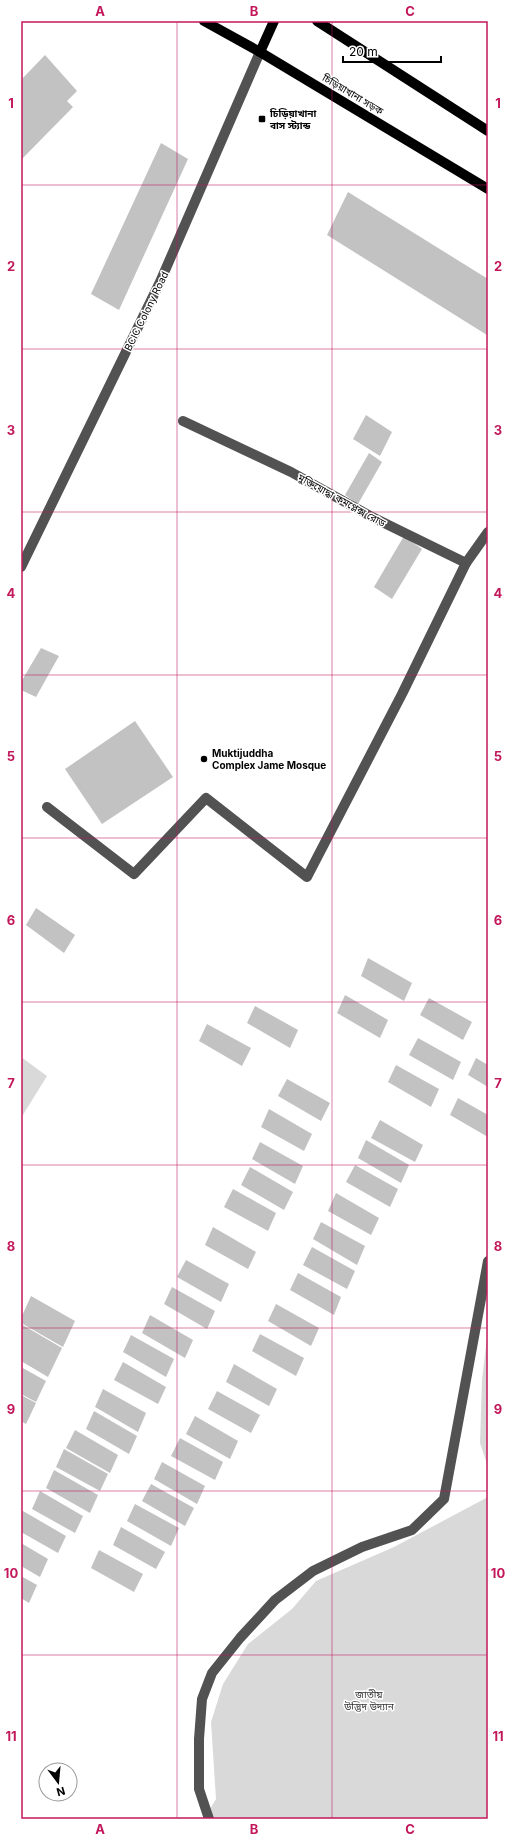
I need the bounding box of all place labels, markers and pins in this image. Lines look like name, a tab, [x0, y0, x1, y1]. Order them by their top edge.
place label: চিড়িয়াখানা বাস স্ট্যান্ড	[269, 107, 317, 131]
marker: চিড়িয়াখানা বাস স্ট্যান্ড	[257, 114, 267, 124]
place label: Muktijuddha Complex Jame Mosque	[212, 747, 326, 771]
marker: Muktijuddha Complex Jame Mosque	[199, 754, 209, 764]

